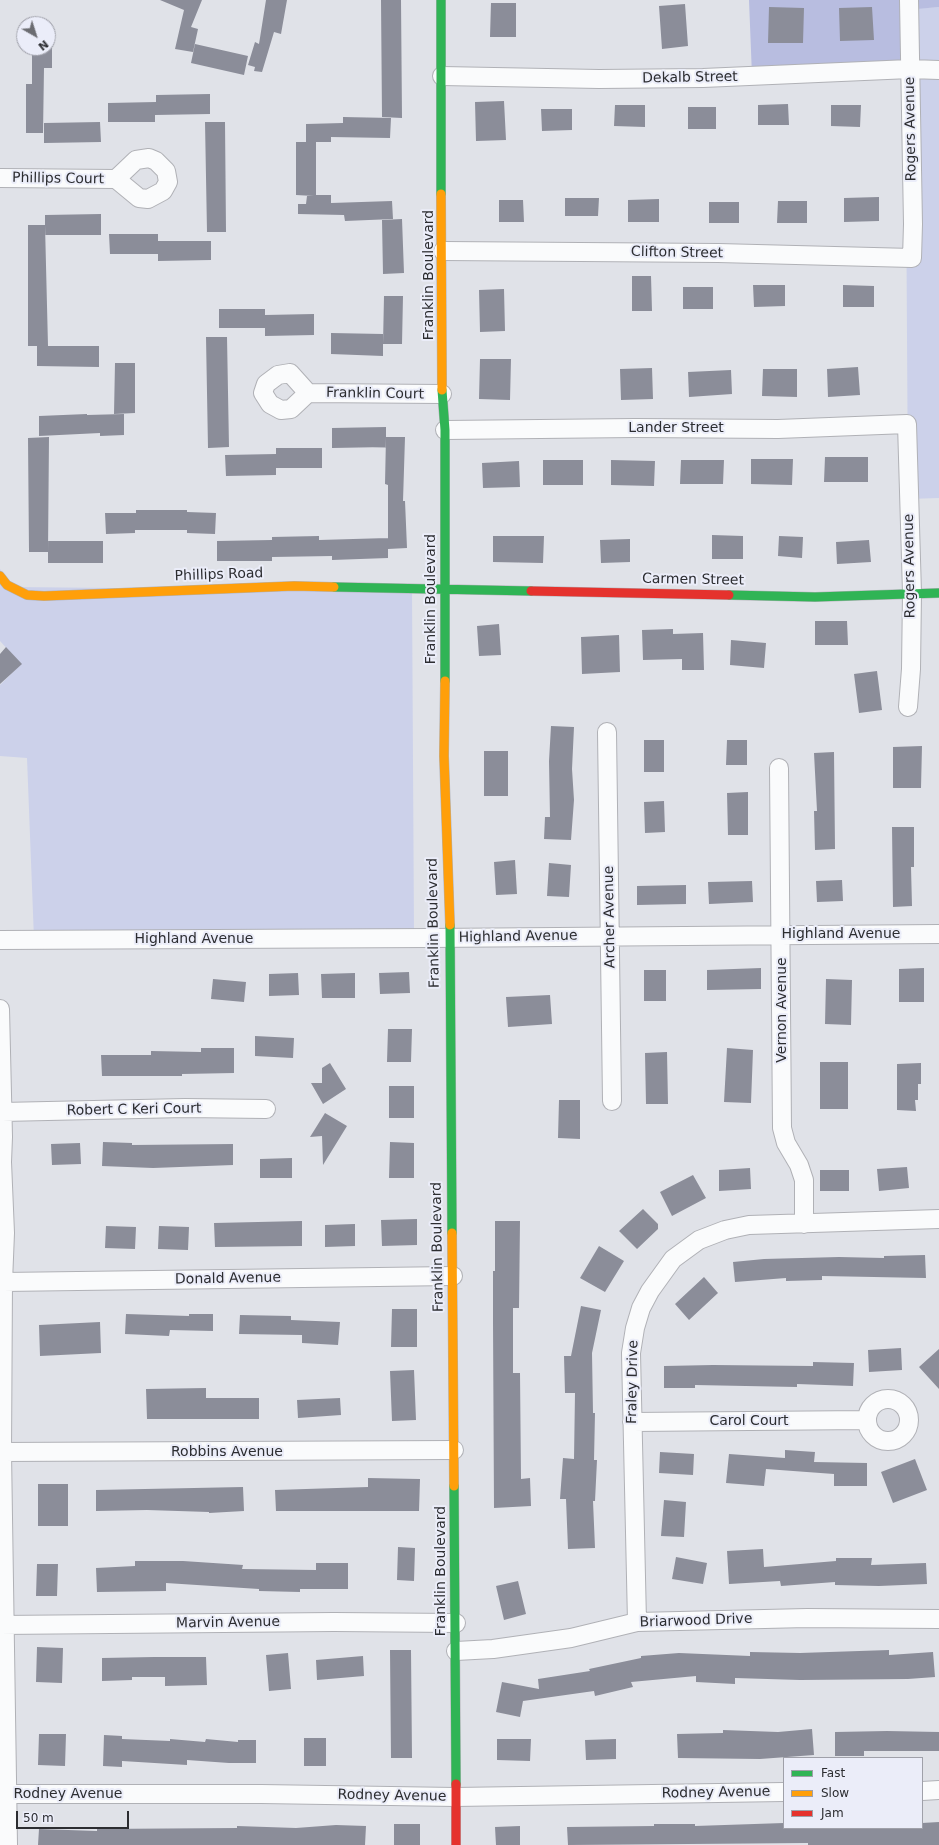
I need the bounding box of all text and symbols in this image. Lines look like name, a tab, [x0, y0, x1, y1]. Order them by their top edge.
north arrow	[16, 16, 56, 56]
text: N	[36, 37, 51, 53]
street label: Dekalb Street	[642, 69, 738, 87]
street label: Rogers Avenue	[902, 77, 920, 181]
street label: Phillips Court	[12, 170, 104, 188]
street label: Franklin Boulevard	[421, 210, 437, 340]
street label: Clifton Street	[631, 244, 723, 262]
street label: Franklin Court	[326, 385, 424, 403]
street label: Lander Street	[628, 420, 724, 436]
street label: Rogers Avenue	[901, 514, 919, 618]
street label: Franklin Boulevard	[423, 534, 439, 664]
street label: Phillips Road	[174, 565, 264, 585]
street label: Carmen Street	[642, 571, 744, 589]
street label: Franklin Boulevard	[424, 858, 444, 988]
street label: Archer Avenue	[601, 866, 619, 968]
street label: Highland Avenue	[782, 926, 900, 942]
street label: Highland Avenue	[458, 928, 578, 946]
street label: Highland Avenue	[135, 931, 253, 947]
street label: Vernon Avenue	[774, 957, 790, 1063]
street label: Robert C Keri Court	[66, 1100, 202, 1120]
street label: Franklin Boulevard	[428, 1182, 448, 1312]
street label: Donald Avenue	[175, 1270, 281, 1288]
street label: Fraley Drive	[624, 1340, 642, 1424]
street label: Carol Court	[709, 1413, 789, 1429]
street label: Robbins Avenue	[171, 1444, 283, 1460]
street label: Franklin Boulevard	[433, 1506, 449, 1636]
street label: Briarwood Drive	[639, 1611, 753, 1631]
street label: Marvin Avenue	[176, 1614, 280, 1632]
legend	[783, 1757, 923, 1829]
text: Fast	[821, 1766, 845, 1780]
street label: Rodney Avenue	[661, 1784, 771, 1802]
street label: Rodney Avenue	[14, 1786, 122, 1802]
text: Slow	[821, 1786, 849, 1800]
street label: Rodney Avenue	[337, 1787, 447, 1805]
scale bar	[18, 1803, 131, 1829]
text: Jam	[821, 1806, 844, 1820]
text: 50 m	[23, 1811, 54, 1825]

